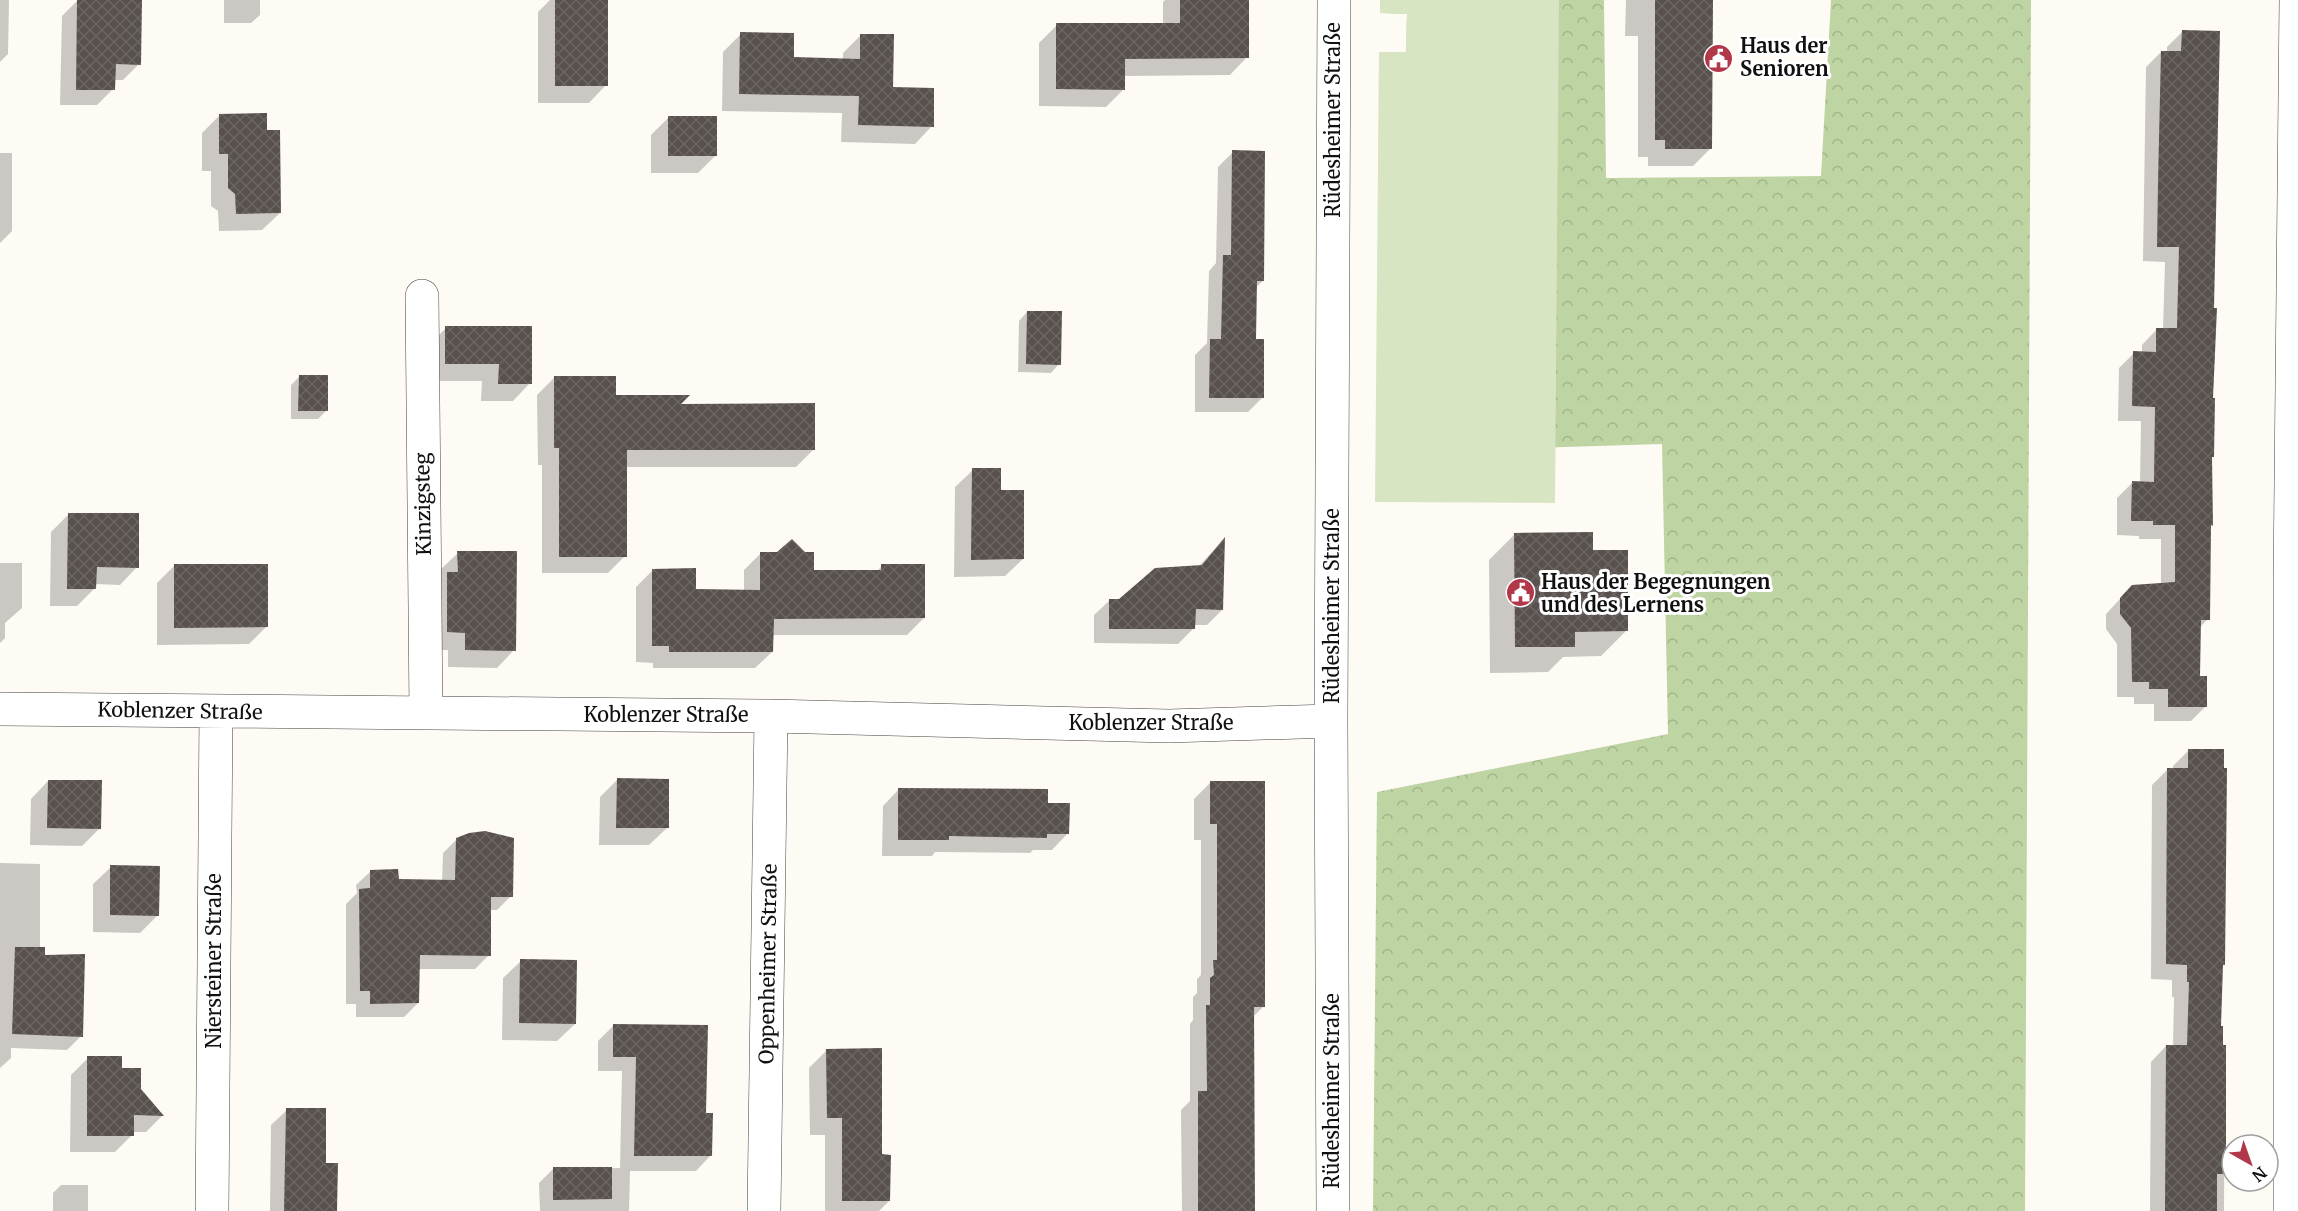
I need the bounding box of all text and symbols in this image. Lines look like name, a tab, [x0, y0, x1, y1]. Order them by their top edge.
street label: Rüdesheimer Straße	[1320, 22, 1345, 218]
place label: Haus der Senioren	[1740, 33, 1829, 81]
public building icon: Haus der Senioren	[1703, 42, 1735, 74]
street label: Kinzigsteg	[409, 452, 436, 556]
street label: Rüdesheimer Straße	[1319, 508, 1344, 704]
place label: Haus der Begegnungen und des Lernens	[1541, 569, 1771, 617]
public building icon: Haus der Begegnungen und des Lernens	[1504, 577, 1536, 609]
street label: Koblenzer Straße	[97, 697, 263, 724]
street label: Koblenzer Straße	[583, 702, 749, 727]
street label: Koblenzer Straße	[1068, 710, 1234, 735]
street label: Oppenheimer Straße	[753, 864, 782, 1064]
street label: Niersteiner Straße	[201, 873, 226, 1049]
street label: Rüdesheimer Straße	[1319, 993, 1344, 1189]
north arrow	[2220, 1133, 2280, 1193]
text: N	[2248, 1163, 2271, 1186]

